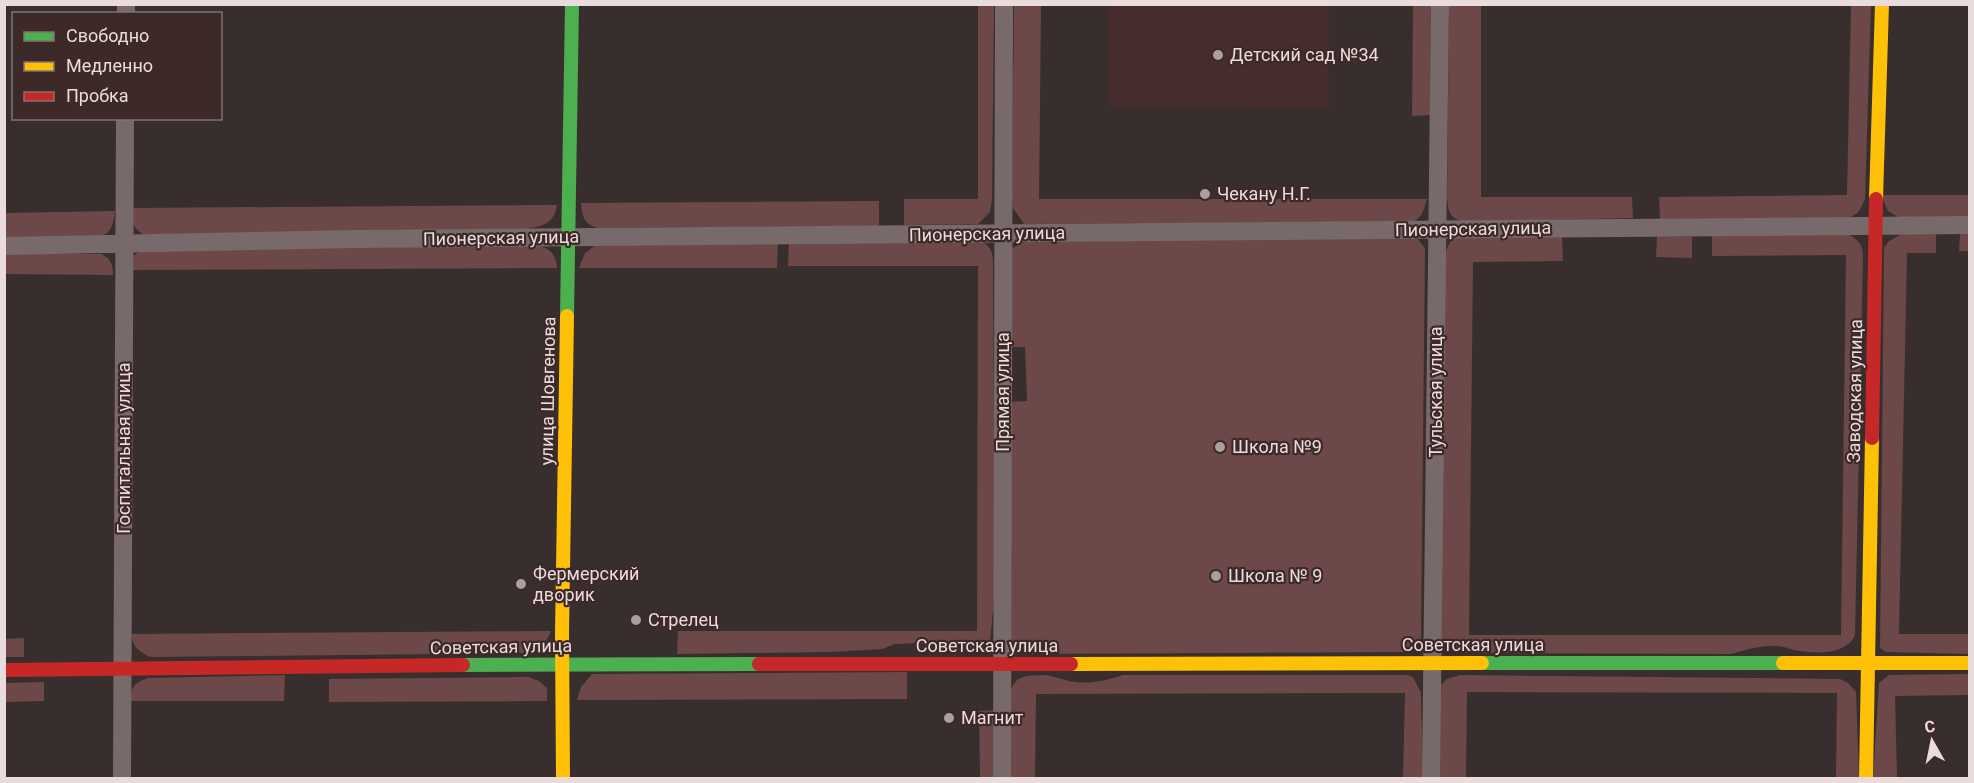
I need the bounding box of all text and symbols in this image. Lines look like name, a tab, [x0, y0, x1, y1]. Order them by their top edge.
legend	[12, 12, 222, 120]
text: Свободно	[66, 25, 149, 46]
place label: Детский сад №34	[1230, 44, 1379, 65]
marker: Детский сад №34	[1211, 48, 1225, 62]
text: Медленно	[66, 55, 153, 76]
text: Пробка	[66, 85, 129, 106]
place label: Чекану Н.Г.	[1217, 183, 1311, 204]
marker: Чекану Н.Г.	[1198, 187, 1212, 201]
street label: Пионерская улица	[1395, 217, 1551, 240]
street label: Пионерская улица	[909, 222, 1065, 245]
street label: Пионерская улица	[423, 226, 579, 249]
street label: улица Шовгенова	[536, 316, 559, 466]
street label: Заводская улица	[1843, 319, 1866, 463]
street label: Тульская улица	[1425, 326, 1446, 458]
street label: Прямая улица	[992, 332, 1013, 452]
street label: Госпитальная улица	[113, 362, 134, 534]
place label: Школа №9	[1232, 436, 1322, 457]
marker: Школа №9	[1213, 440, 1227, 454]
place label: Фермерский дворик	[533, 563, 639, 605]
place label: Школа № 9	[1228, 565, 1322, 586]
marker: Школа № 9	[1209, 569, 1223, 583]
marker: Фермерский дворик	[514, 577, 528, 591]
place label: Стрелец	[648, 609, 719, 630]
marker: Стрелец	[629, 613, 643, 627]
street label: Советская улица	[1402, 634, 1544, 655]
street label: Советская улица	[430, 635, 572, 658]
street label: Советская улица	[916, 635, 1058, 656]
place label: Магнит	[961, 707, 1024, 728]
marker: Магнит	[942, 711, 956, 725]
north arrow	[1902, 711, 1962, 771]
text: С	[1923, 716, 1936, 737]

